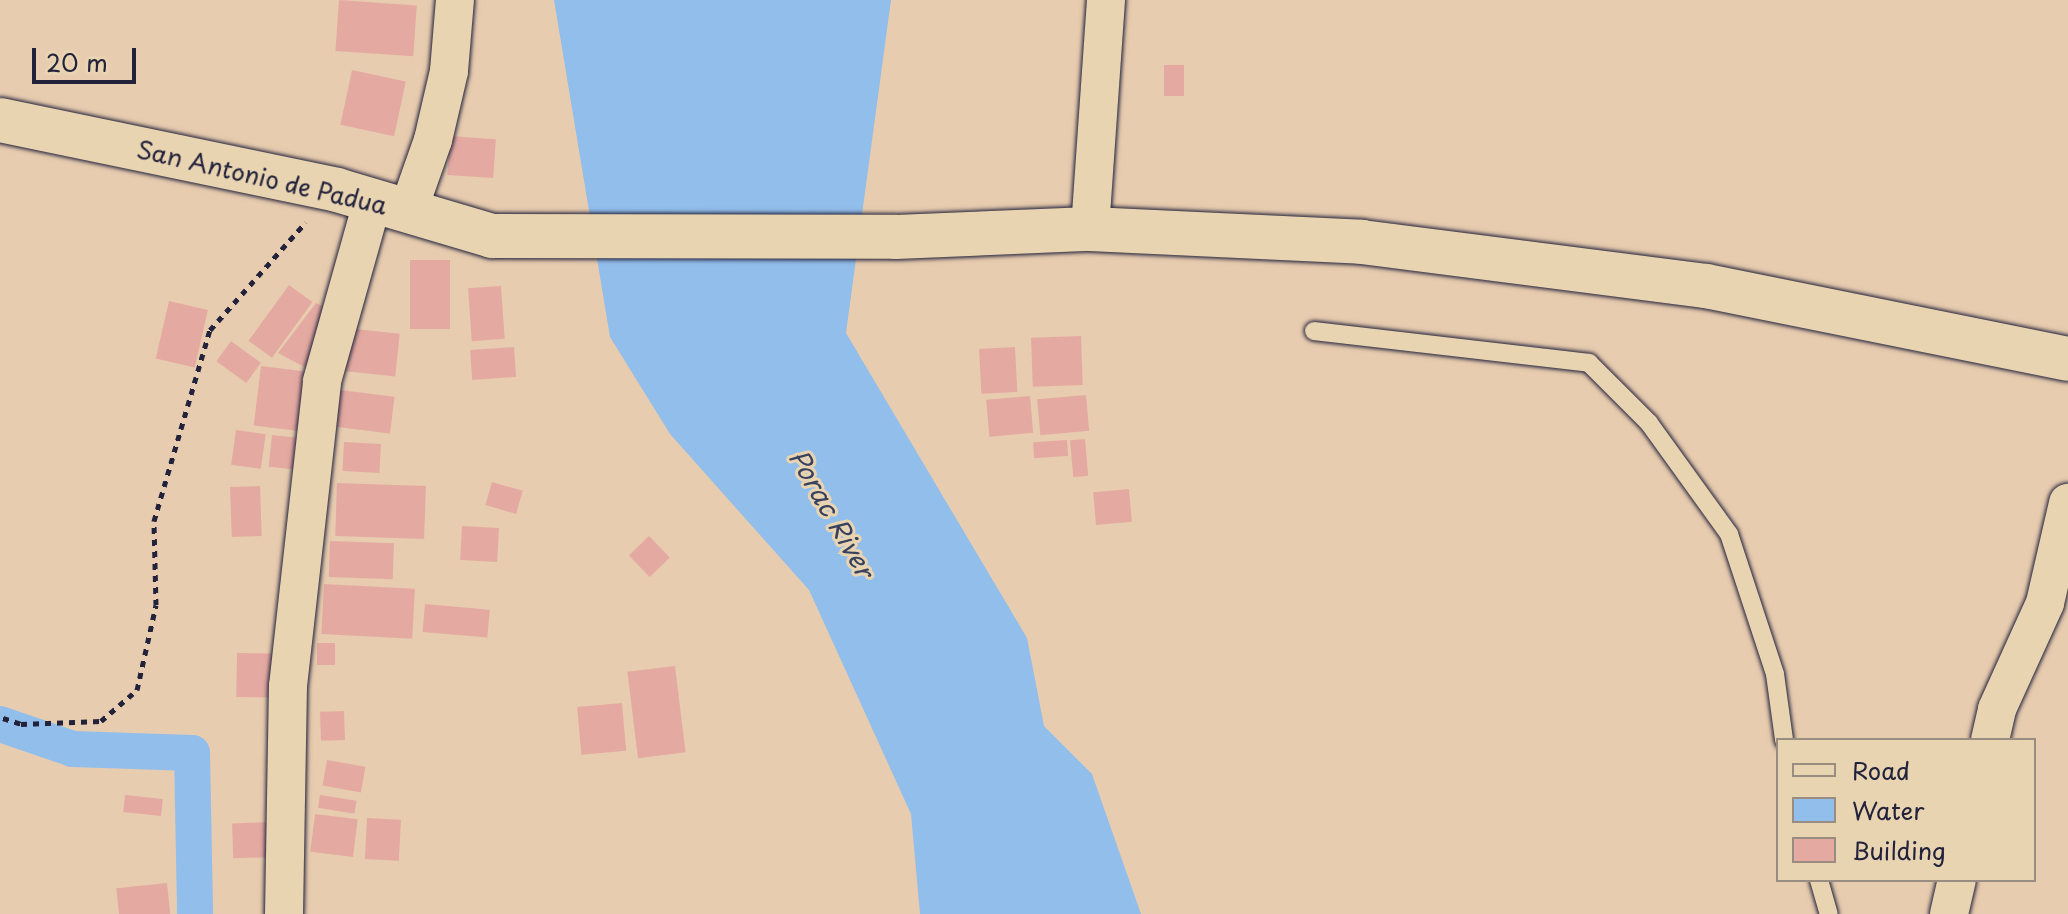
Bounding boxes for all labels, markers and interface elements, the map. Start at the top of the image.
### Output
scale bar [36,32,140,82]
text: 20 m [46,44,108,80]
street label: San Antonio de Padua [134,134,390,220]
water label: Porac River [783,443,881,583]
legend [1776,738,2036,882]
text: Road [1852,752,1910,788]
text: Water [1852,792,1924,828]
text: Building [1852,832,1946,868]

